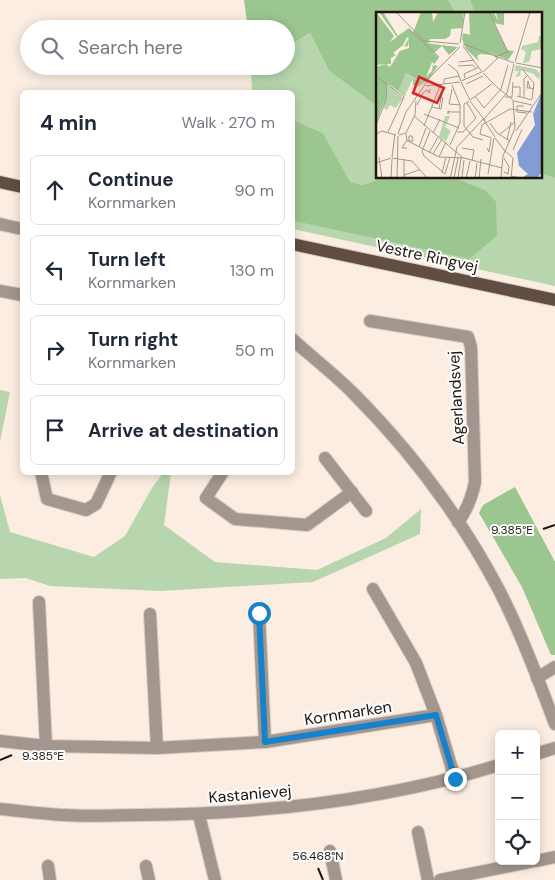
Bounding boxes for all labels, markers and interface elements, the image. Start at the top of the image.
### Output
inset map [376,12,542,179]
search box [20,20,295,75]
icon: search [38,34,66,62]
text: Search here [78,35,183,60]
text: 4 min [40,109,97,137]
text: Walk · 270 m [182,112,275,133]
text: Continue [88,167,174,192]
icon: ahead [41,176,69,204]
text: 90 m [234,180,274,201]
text: Kornmarken [88,192,176,213]
street label: Vestre Ringvej [374,235,480,277]
text: Turn left [88,247,166,272]
icon: left [41,256,69,284]
text: 130 m [230,260,274,281]
text: Kornmarken [88,272,176,293]
text: Turn right [88,327,178,352]
icon: right [41,336,69,364]
text: 50 m [235,340,274,361]
street label: Agerlandsvej [443,350,469,446]
text: Kornmarken [88,352,176,373]
icon: arrive [41,416,69,444]
text: Arrive at destination [88,418,279,443]
text: 9.385°E [491,522,533,538]
route start [248,602,271,625]
street label: Kornmarken [303,696,393,730]
map controls [495,730,540,865]
button: + [495,730,540,775]
text: 9.385°E [22,748,64,764]
route end [444,768,467,791]
button: − [495,775,540,820]
street label: Kastanievej [208,780,292,808]
button: locate [495,820,540,865]
text: 56.468°N [292,848,344,864]

